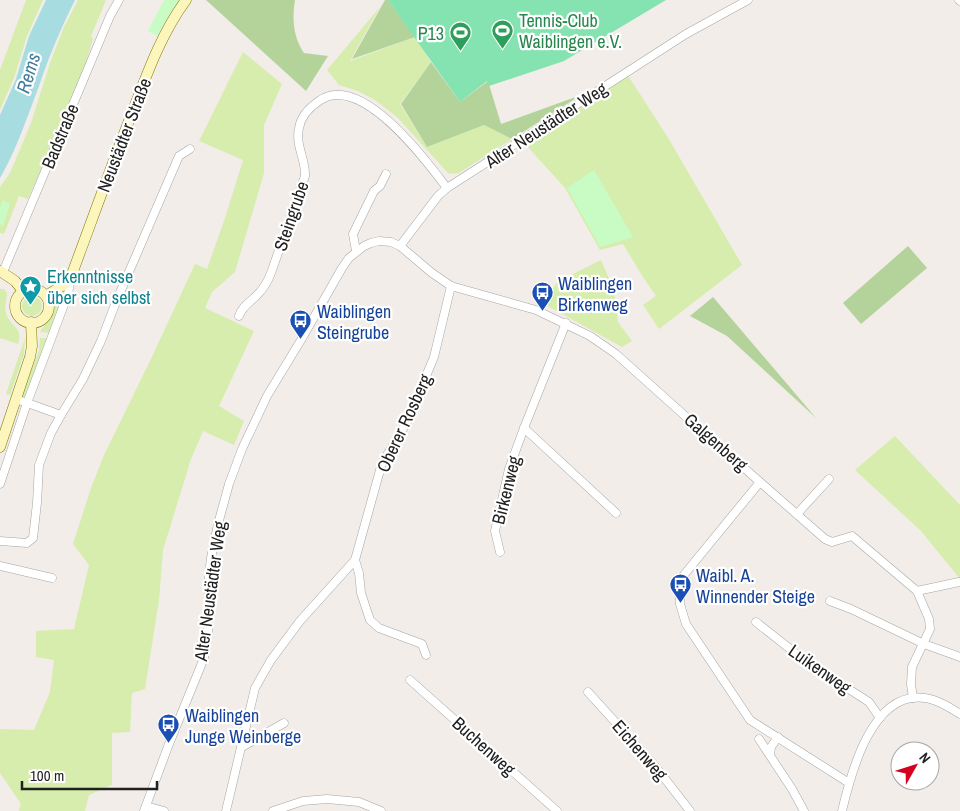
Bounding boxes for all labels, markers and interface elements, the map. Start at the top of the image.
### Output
place label: Tennis-Club Waiblingen e.V. [519,8,622,54]
sports icon: Tennis-Club Waiblingen e.V. [491,18,515,49]
place label: P13 [418,21,444,46]
sports icon: P13 [448,21,472,52]
water label: Rems [10,50,46,96]
street label: Neustädter Straße [91,74,157,196]
street label: Alter Neustädter Weg [479,76,613,174]
street label: Badstraße [35,100,85,172]
street label: Steingrube [267,178,315,254]
place label: Erkenntnisse über sich selbst [47,264,150,310]
place label: Waiblingen Birkenweg [558,271,632,317]
place icon: Erkenntnisse über sich selbst [19,274,43,305]
bus stop icon: Waiblingen Birkenweg [530,281,554,312]
place label: Waiblingen Steingrube [317,299,391,345]
bus stop icon: Waiblingen Steingrube [289,309,313,340]
street label: Oberer Rosberg [370,369,438,476]
street label: Galgenberg [679,407,754,477]
street label: Birkenweg [485,452,527,527]
street label: Alter Neustädter Weg [188,519,232,663]
place label: Waibl. A. Winnender Steige [696,563,815,609]
bus stop icon: Waibl. A. Winnender Steige [668,573,692,604]
street label: Luikenweg [784,638,857,700]
place label: Waiblingen Junge Weinberge [185,703,301,749]
street label: Buchenweg [447,711,522,782]
bus stop icon: Waiblingen Junge Weinberge [157,713,181,744]
street label: Eichenweg [607,714,674,786]
north arrow [890,741,940,791]
text: N [915,749,935,767]
scale bar [22,758,158,790]
text: 100 m [30,765,64,786]

